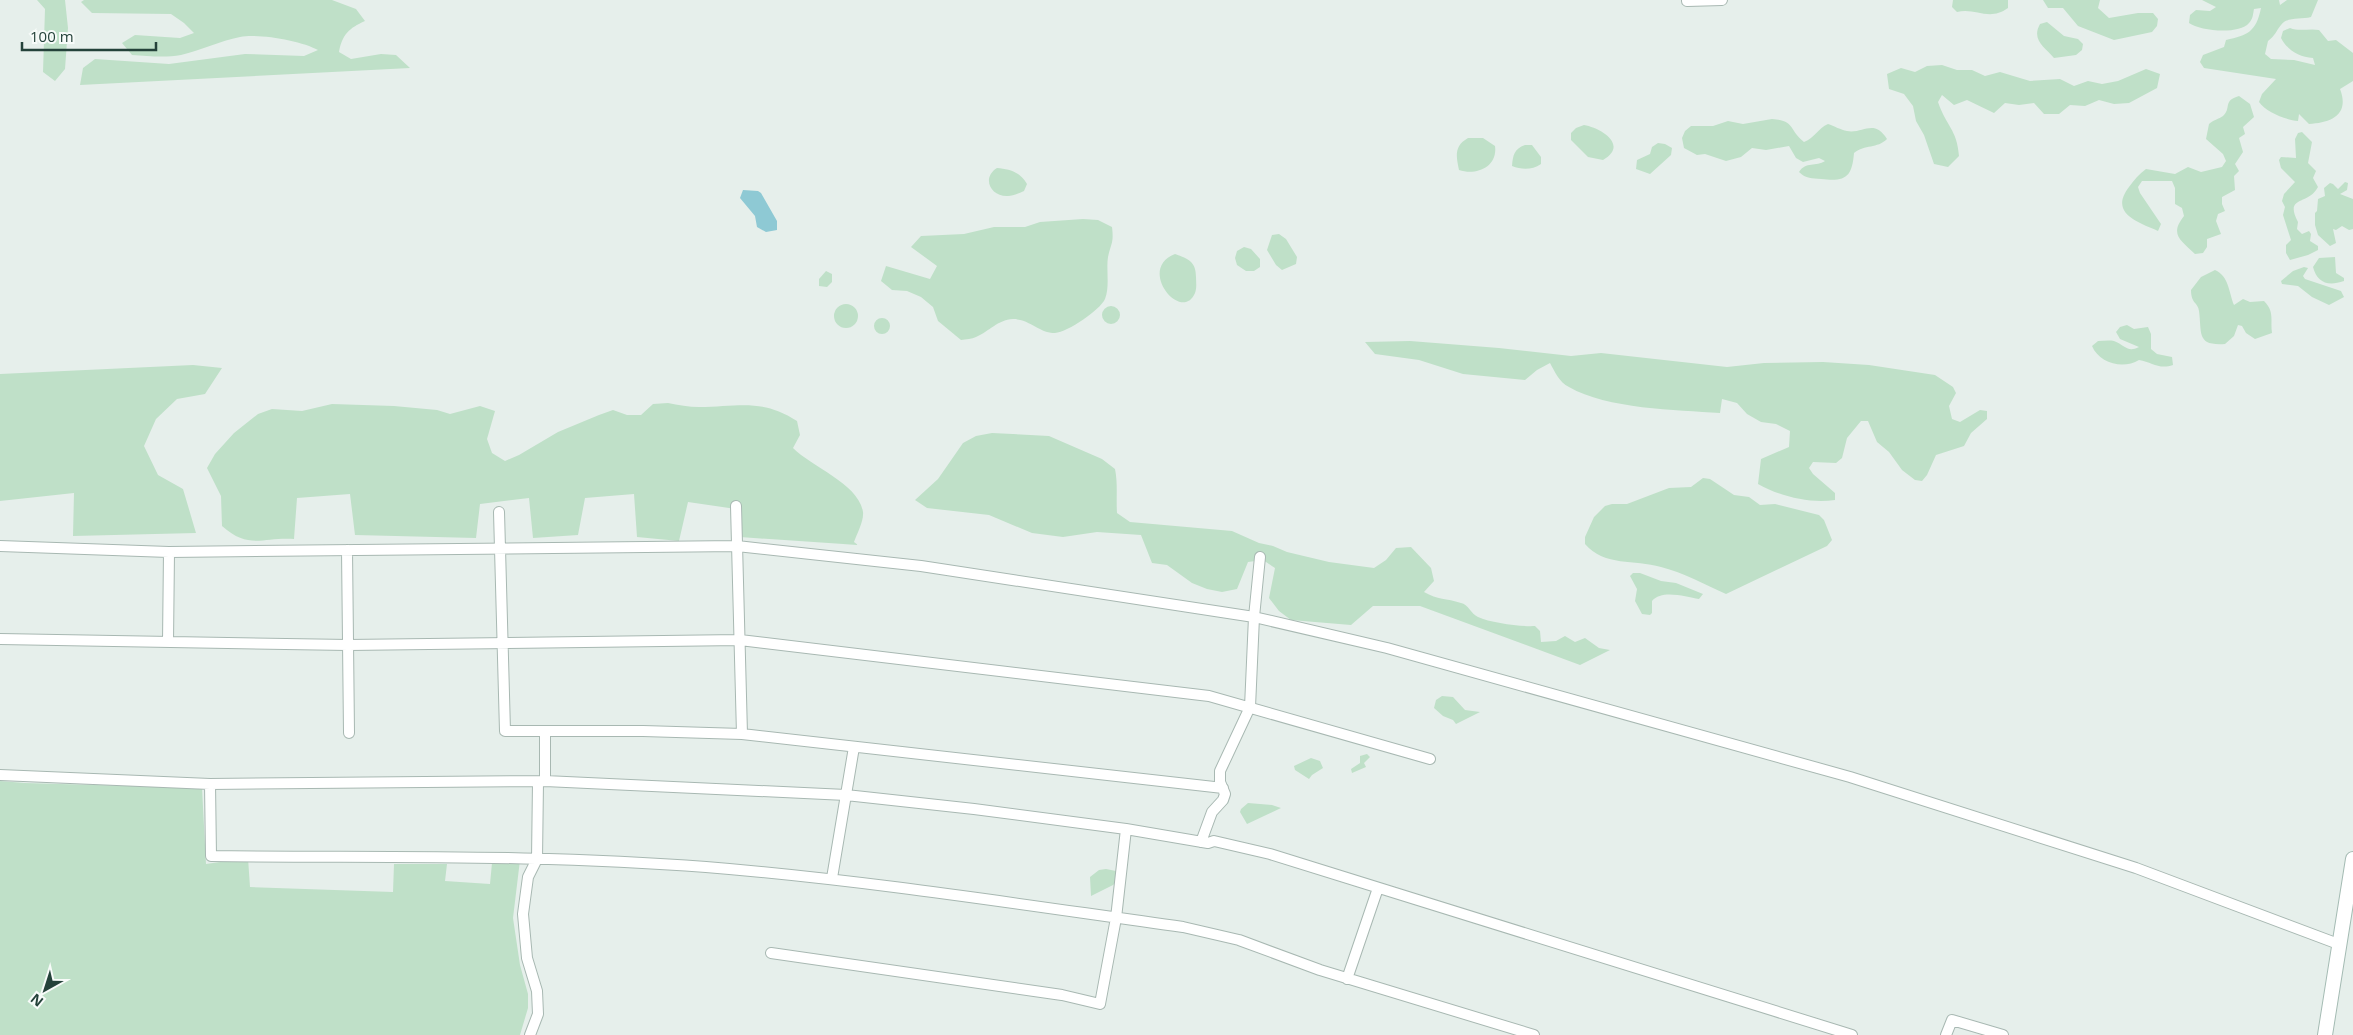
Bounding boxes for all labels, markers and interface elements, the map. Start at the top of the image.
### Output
scale bar [22,20,156,52]
text: 100 m [30,26,74,46]
north arrow [20,965,70,1015]
text: N [26,990,47,1011]

